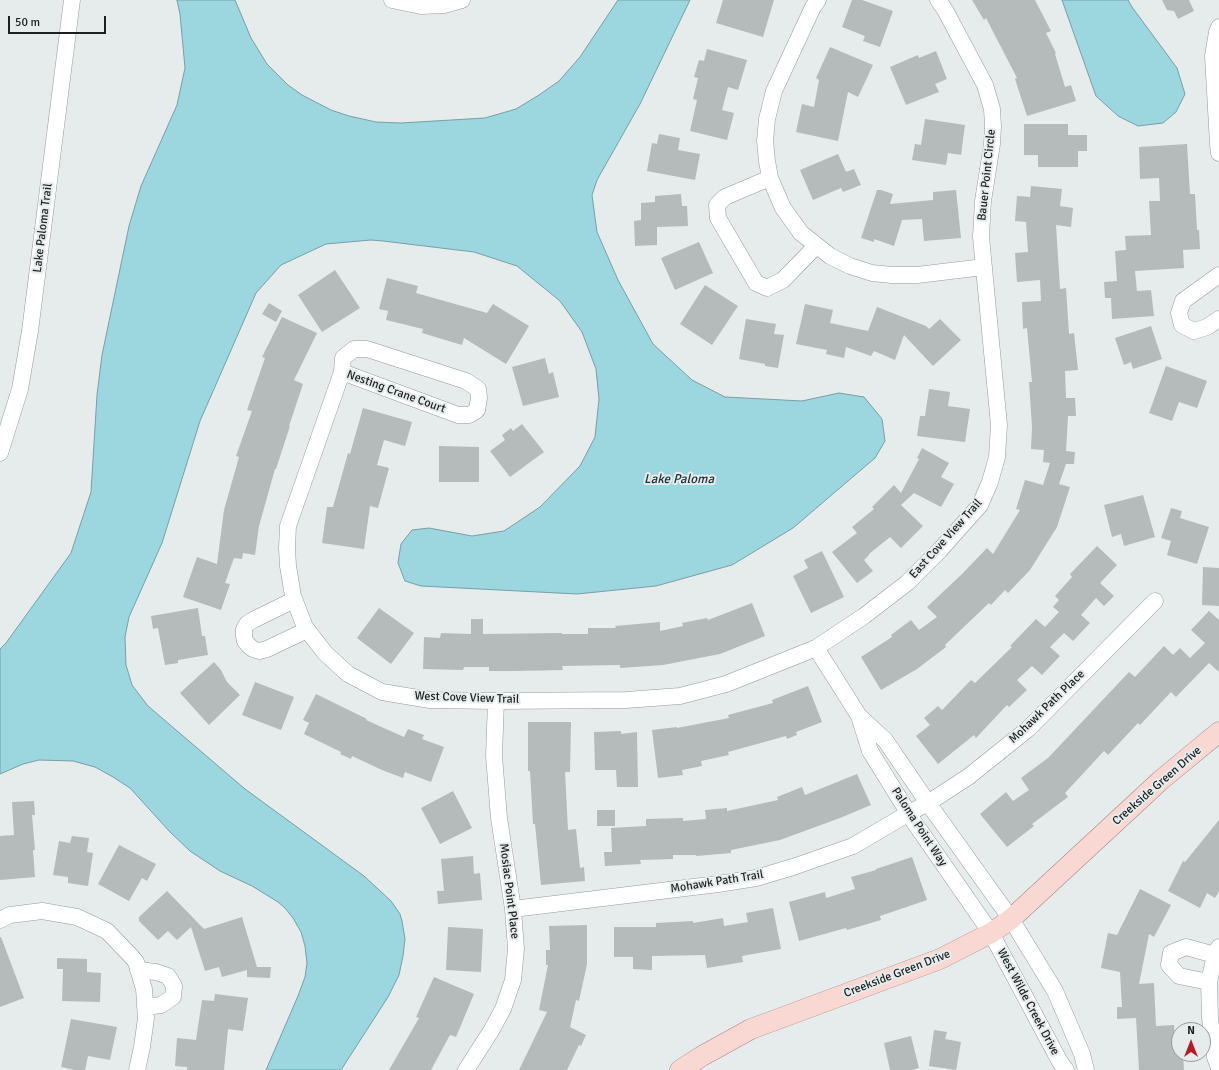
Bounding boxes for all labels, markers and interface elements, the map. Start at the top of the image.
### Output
scale bar [10,8,108,34]
text: 50 m [15,15,40,30]
street label: Bauer Point Circle [975,128,999,222]
street label: Lake Paloma Trail [30,183,56,273]
street label: Nesting Crane Court [345,367,447,417]
water label: Lake Paloma [644,472,714,488]
street label: East Cove View Trail [907,496,985,582]
street label: Mohawk Path Place [1006,667,1088,747]
street label: West Cove View Trail [414,689,520,707]
street label: Creekside Green Drive [1110,744,1204,828]
street label: Paloma Point Way [888,785,950,869]
street label: Mosiac Point Place [496,842,522,940]
street label: Mohawk Path Trail [669,868,765,896]
street label: West Wilde Creek Drive [994,946,1062,1058]
street label: Creekside Green Drive [842,947,952,1001]
north arrow [1171,1022,1211,1062]
text: N [1187,1024,1195,1037]

